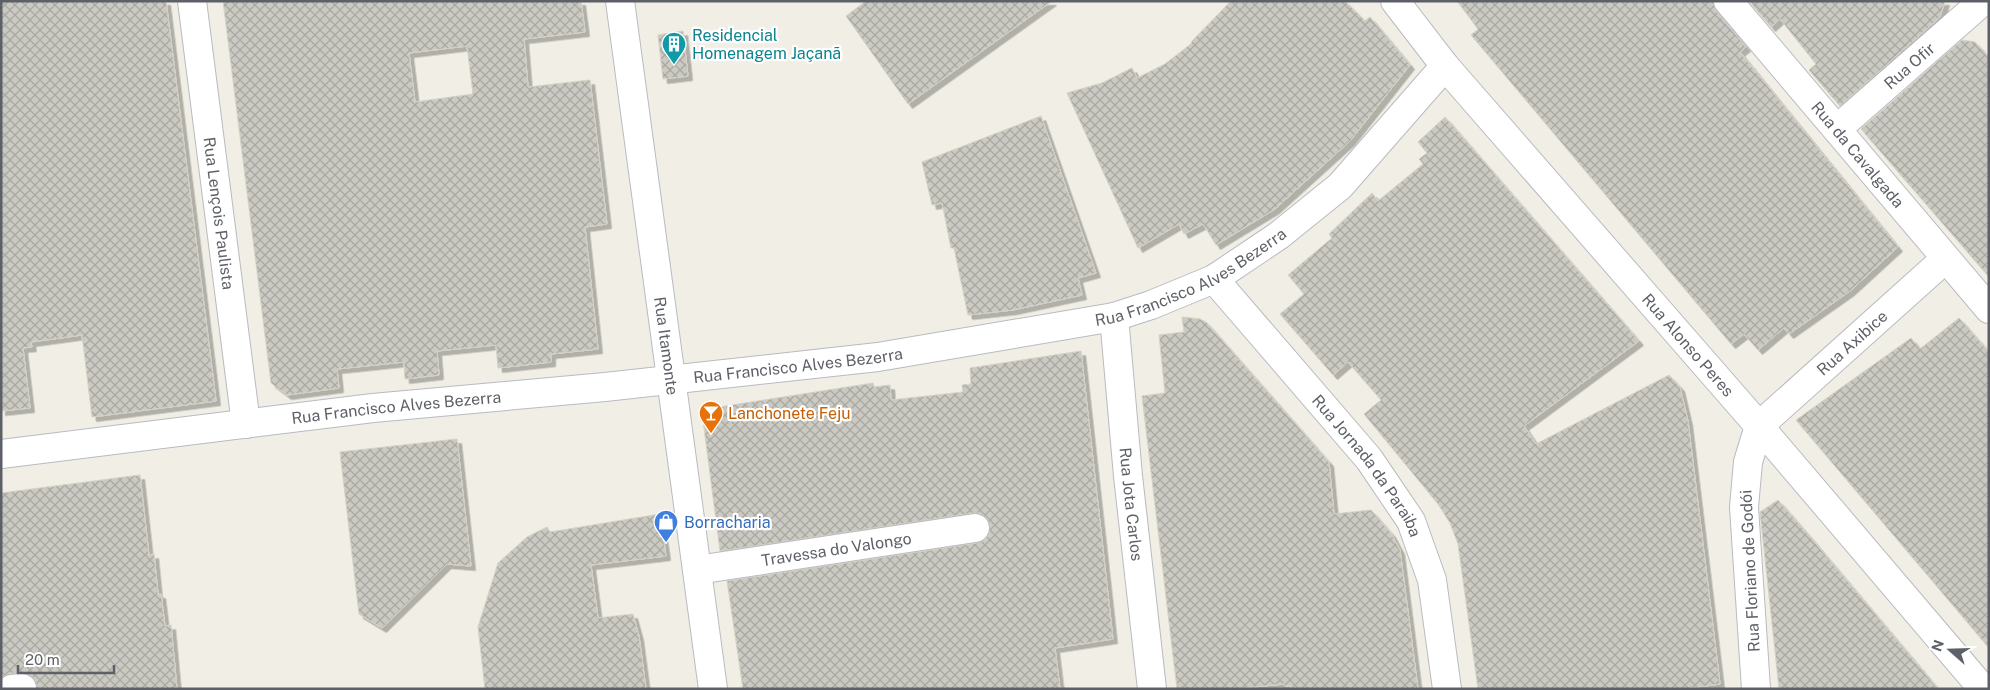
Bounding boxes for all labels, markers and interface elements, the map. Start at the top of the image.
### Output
place label: Residencial Homenagem Jaçanã [692,26,841,63]
building icon: Residencial Homenagem Jaçanã [661,31,687,65]
street label: Rua Ofir [1880,38,1938,93]
street label: Rua da Cavalgada [1808,97,1908,211]
street label: Rua Lençois Paulista [200,136,238,291]
street label: Rua Francisco Alves Bezerra [1094,224,1290,330]
street label: Rua Alonso Peres [1638,290,1738,400]
street label: Rua Itamonte [651,295,683,396]
street label: Rua Axibice [1813,306,1891,379]
street label: Rua Francisco Alves Bezerra [692,343,904,387]
street label: Rua Francisco Alves Bezerra [290,387,502,428]
street label: Rua Jornada da Paraiba [1308,391,1425,539]
bar icon: Lanchonete Feju [698,400,724,434]
place label: Lanchonete Feju [728,404,851,423]
street label: Rua Jota Carlos [1116,447,1147,562]
street label: Rua Floriano de Godói [1736,489,1764,653]
shop icon: Borracharia [653,509,679,543]
place label: Borracharia [684,513,771,532]
street label: Travessa do Valongo [760,528,913,570]
north arrow [1925,625,1975,675]
text: N [1928,638,1947,653]
scale bar [18,642,114,674]
text: 20 m [25,651,60,668]

